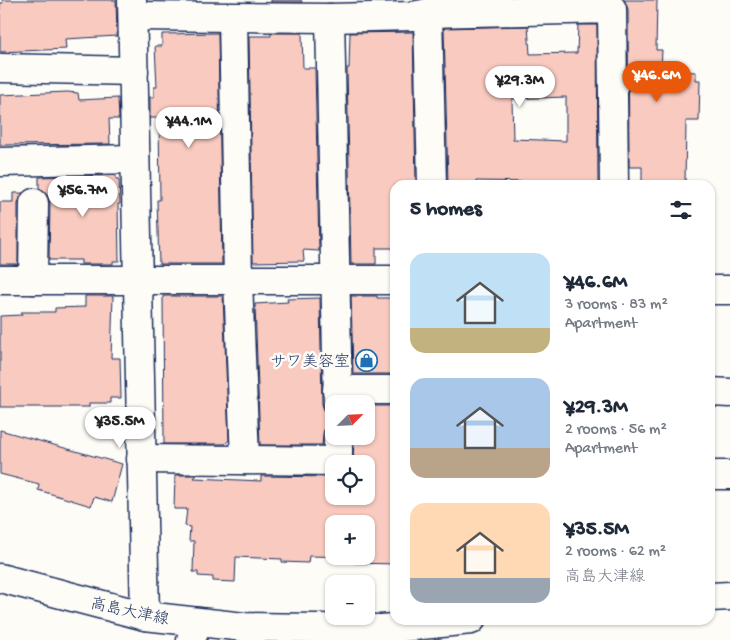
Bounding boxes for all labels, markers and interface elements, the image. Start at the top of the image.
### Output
pin: ¥46.6M [616,61,698,103]
pin: ¥29.3M [479,66,561,108]
text: ¥46.6M [633,67,681,86]
text: ¥29.3M [496,72,544,91]
pin: ¥44.1M [148,106,230,149]
text: ¥44.1M [166,113,212,132]
pin: ¥56.7M [42,176,124,218]
text: ¥56.7M [59,182,107,201]
icon: filters [667,196,695,224]
text: 5 homes [410,198,482,223]
text: ¥46.6M [565,271,627,296]
icon: home [450,273,510,333]
text: 3 rooms · 83 m² [565,296,668,315]
text: Apartment [565,315,637,334]
shop icon: サワ美容室 [354,348,378,372]
place label: サワ美容室 [270,353,350,373]
north arrow [325,395,375,445]
map controls [325,395,375,625]
text: ¥29.3M [565,396,628,421]
icon: home [450,398,510,458]
pin: ¥35.5M [79,406,161,449]
text: ¥35.5M [96,413,144,432]
text: 2 rooms · 56 m² [565,421,667,440]
text: Apartment [565,440,637,459]
button: locate [325,455,375,505]
button: + [325,515,375,565]
text: ¥35.5M [565,518,629,543]
icon: home [450,523,510,583]
text: 2 rooms · 62 m² [565,543,666,562]
text: 高島大津線 [565,569,645,588]
button: − [325,575,375,625]
street label: 高島大津線 [88,594,171,631]

